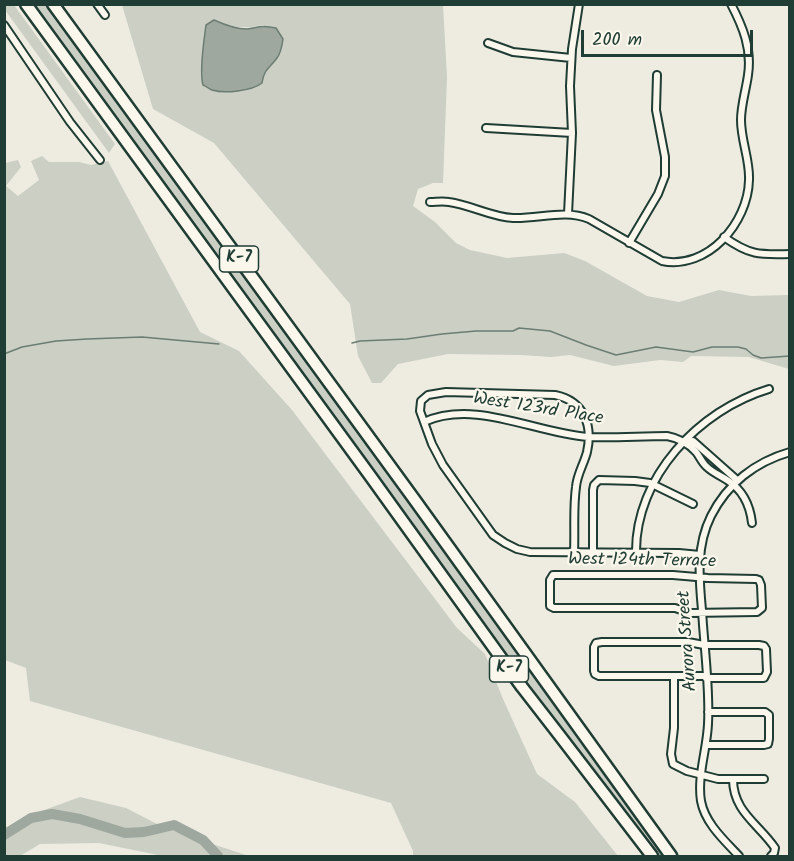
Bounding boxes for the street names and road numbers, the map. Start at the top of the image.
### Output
road number: K-7 [220,246,258,272]
street label: West 123rd Place [471,389,605,431]
street label: West 124th Terrace [568,550,716,574]
street label: Aurora Street [675,590,703,692]
road number: K-7 [490,656,528,682]

